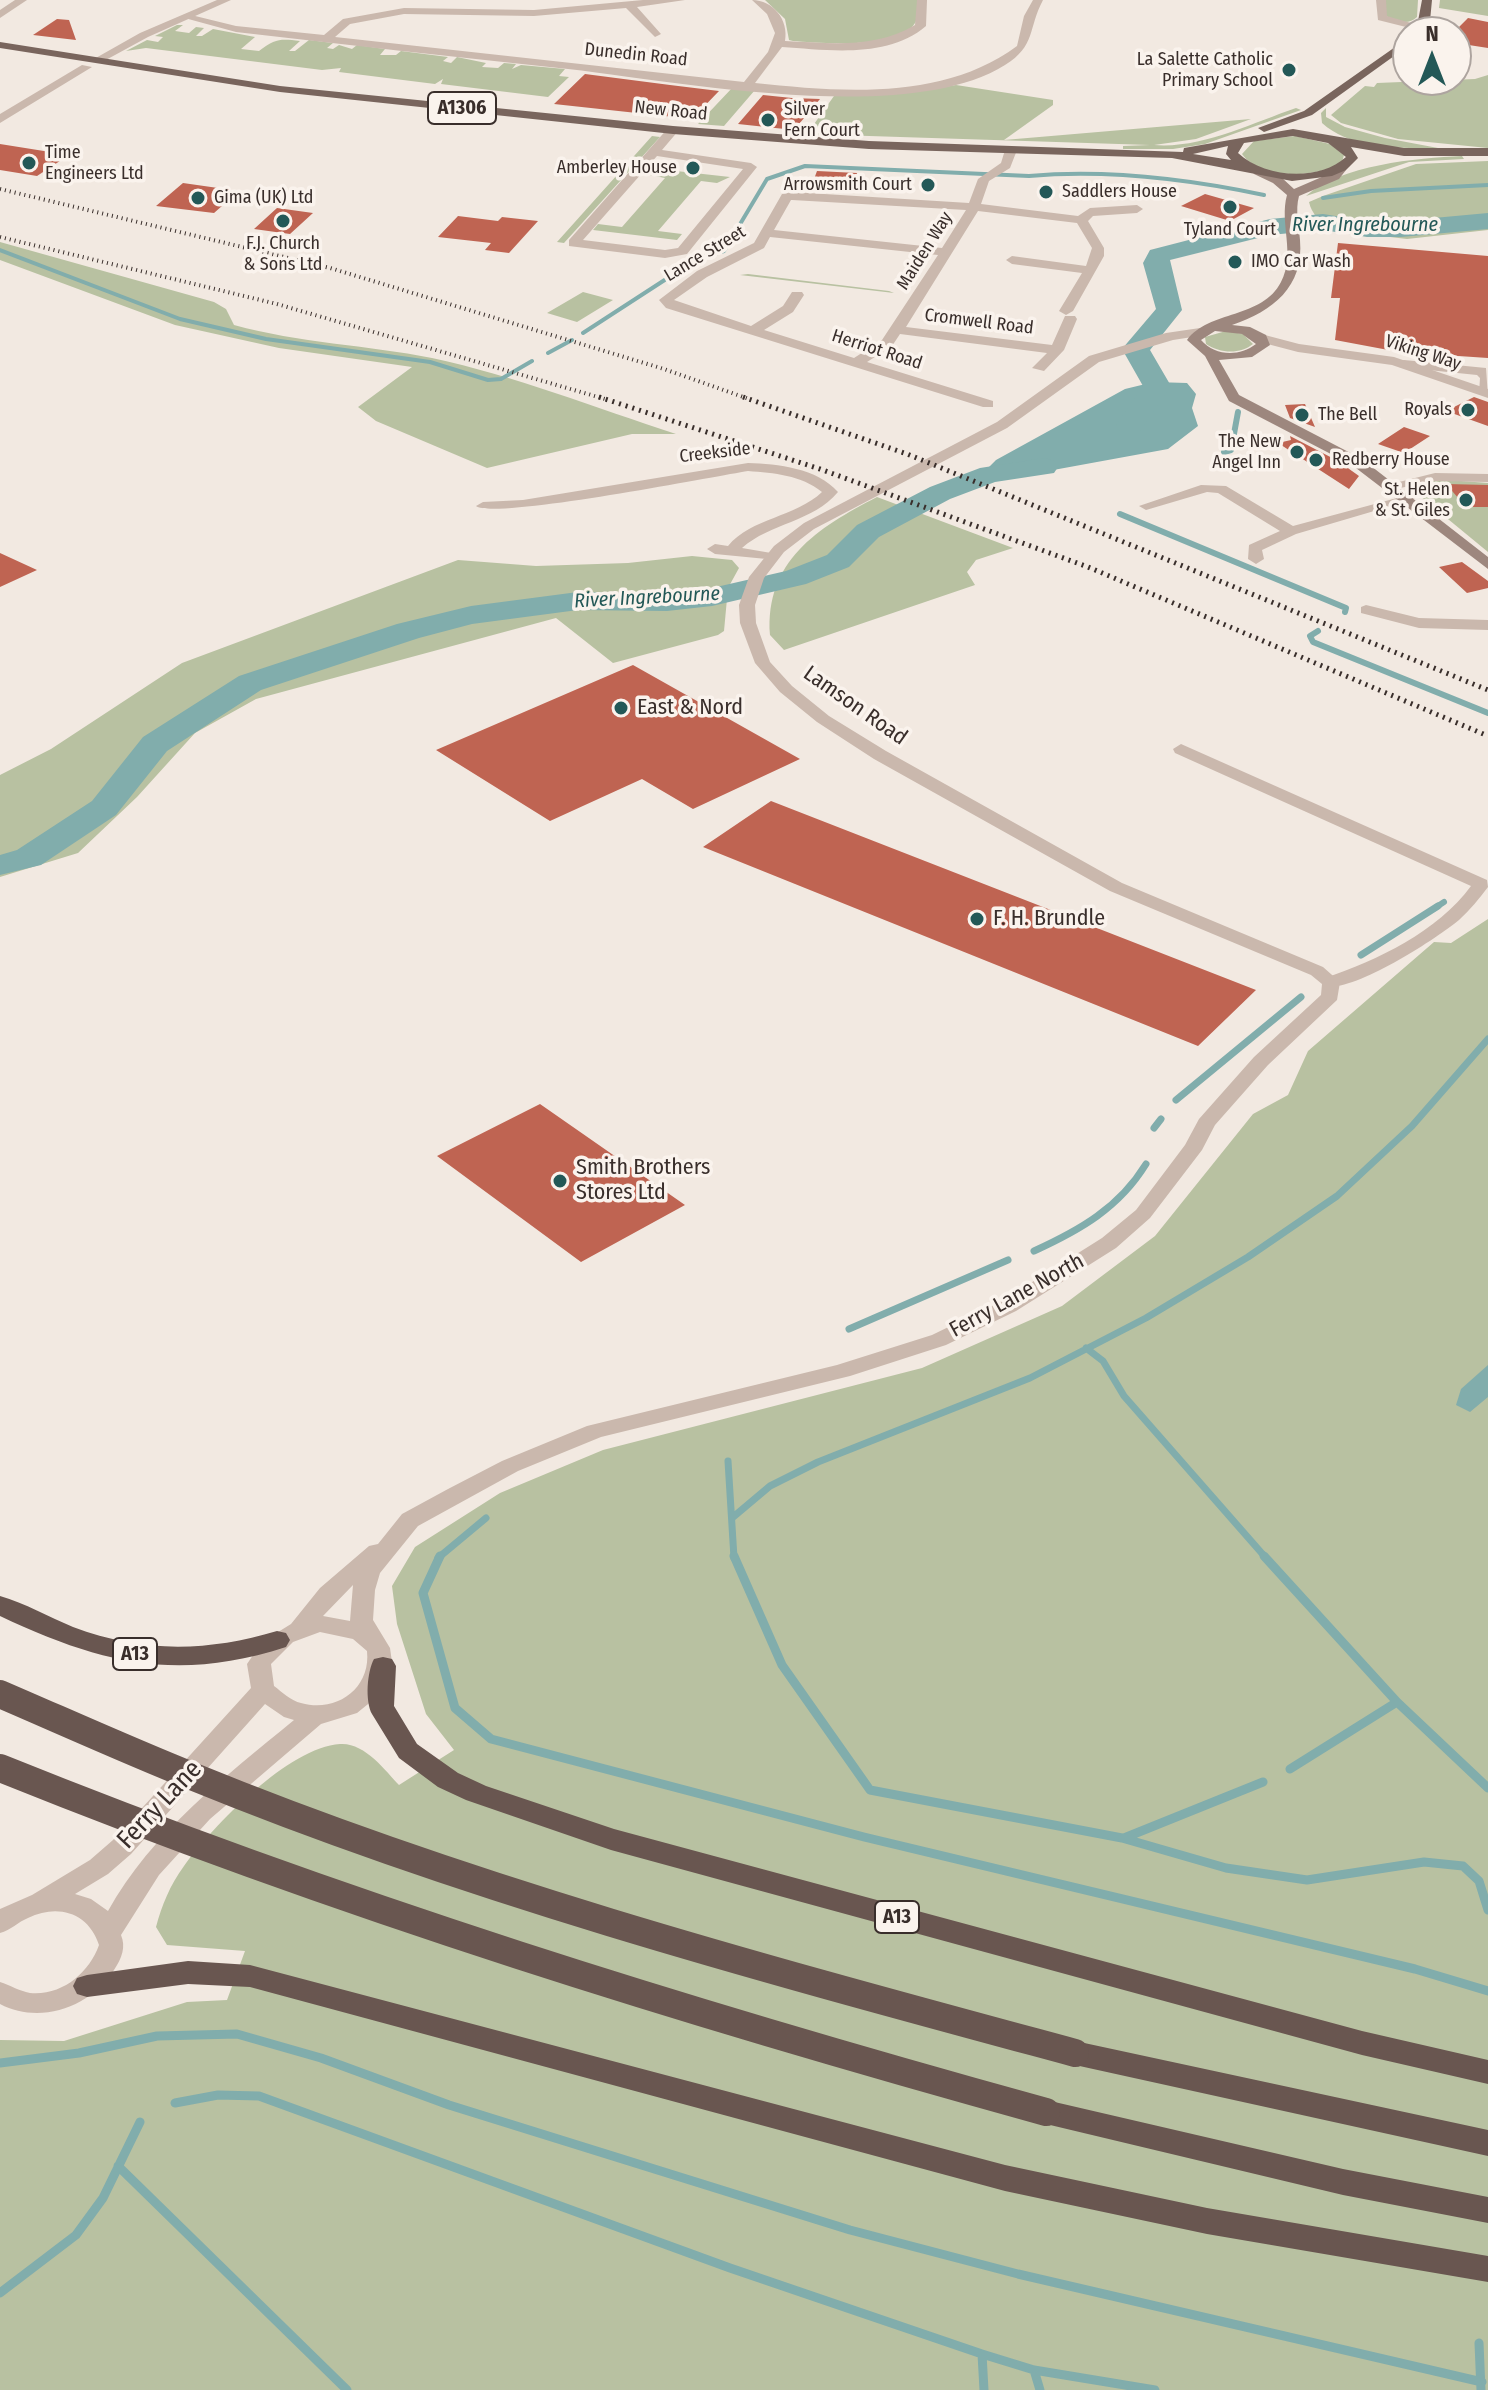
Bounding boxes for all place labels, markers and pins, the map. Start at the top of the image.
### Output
place label: La Salette Catholic Primary School [1137,49,1273,92]
marker: La Salette Catholic Primary School [1280,61,1298,79]
place label: Silver Fern Court [784,99,860,142]
marker: Silver Fern Court [759,111,777,129]
place label: Time Engineers Ltd [45,142,144,184]
marker: Time Engineers Ltd [20,154,38,172]
place label: Amberley House [557,157,677,179]
marker: Amberley House [684,159,702,177]
place label: Arrowsmith Court [784,174,912,196]
marker: Arrowsmith Court [919,176,937,194]
place label: Saddlers House [1062,181,1177,203]
marker: Saddlers House [1037,183,1055,201]
place label: Gima (UK) Ltd [214,187,314,209]
marker: Gima (UK) Ltd [189,189,207,207]
marker: Tyland Court [1221,198,1239,216]
marker: F.J. Church & Sons Ltd [274,212,292,230]
place label: Tyland Court [1184,219,1276,241]
place label: F.J. Church & Sons Ltd [244,233,322,276]
place label: IMO Car Wash [1251,251,1351,273]
marker: IMO Car Wash [1226,253,1244,271]
place label: Royals [1404,399,1452,421]
marker: Royals [1459,401,1477,419]
place label: The Bell [1318,404,1377,426]
marker: The Bell [1293,406,1311,424]
place label: The New Angel Inn [1212,431,1281,474]
marker: The New Angel Inn [1288,443,1306,461]
place label: Redberry House [1332,449,1450,471]
marker: Redberry House [1307,451,1325,469]
place label: St. Helen & St. Giles [1375,479,1450,522]
marker: St. Helen & St. Giles [1457,491,1475,509]
place label: East & Nord [637,695,743,721]
marker: East & Nord [612,699,630,717]
place label: F. H. Brundle [993,906,1105,932]
marker: F. H. Brundle [968,910,986,928]
place label: Smith Brothers Stores Ltd [576,1155,710,1206]
marker: Smith Brothers Stores Ltd [551,1172,569,1190]

